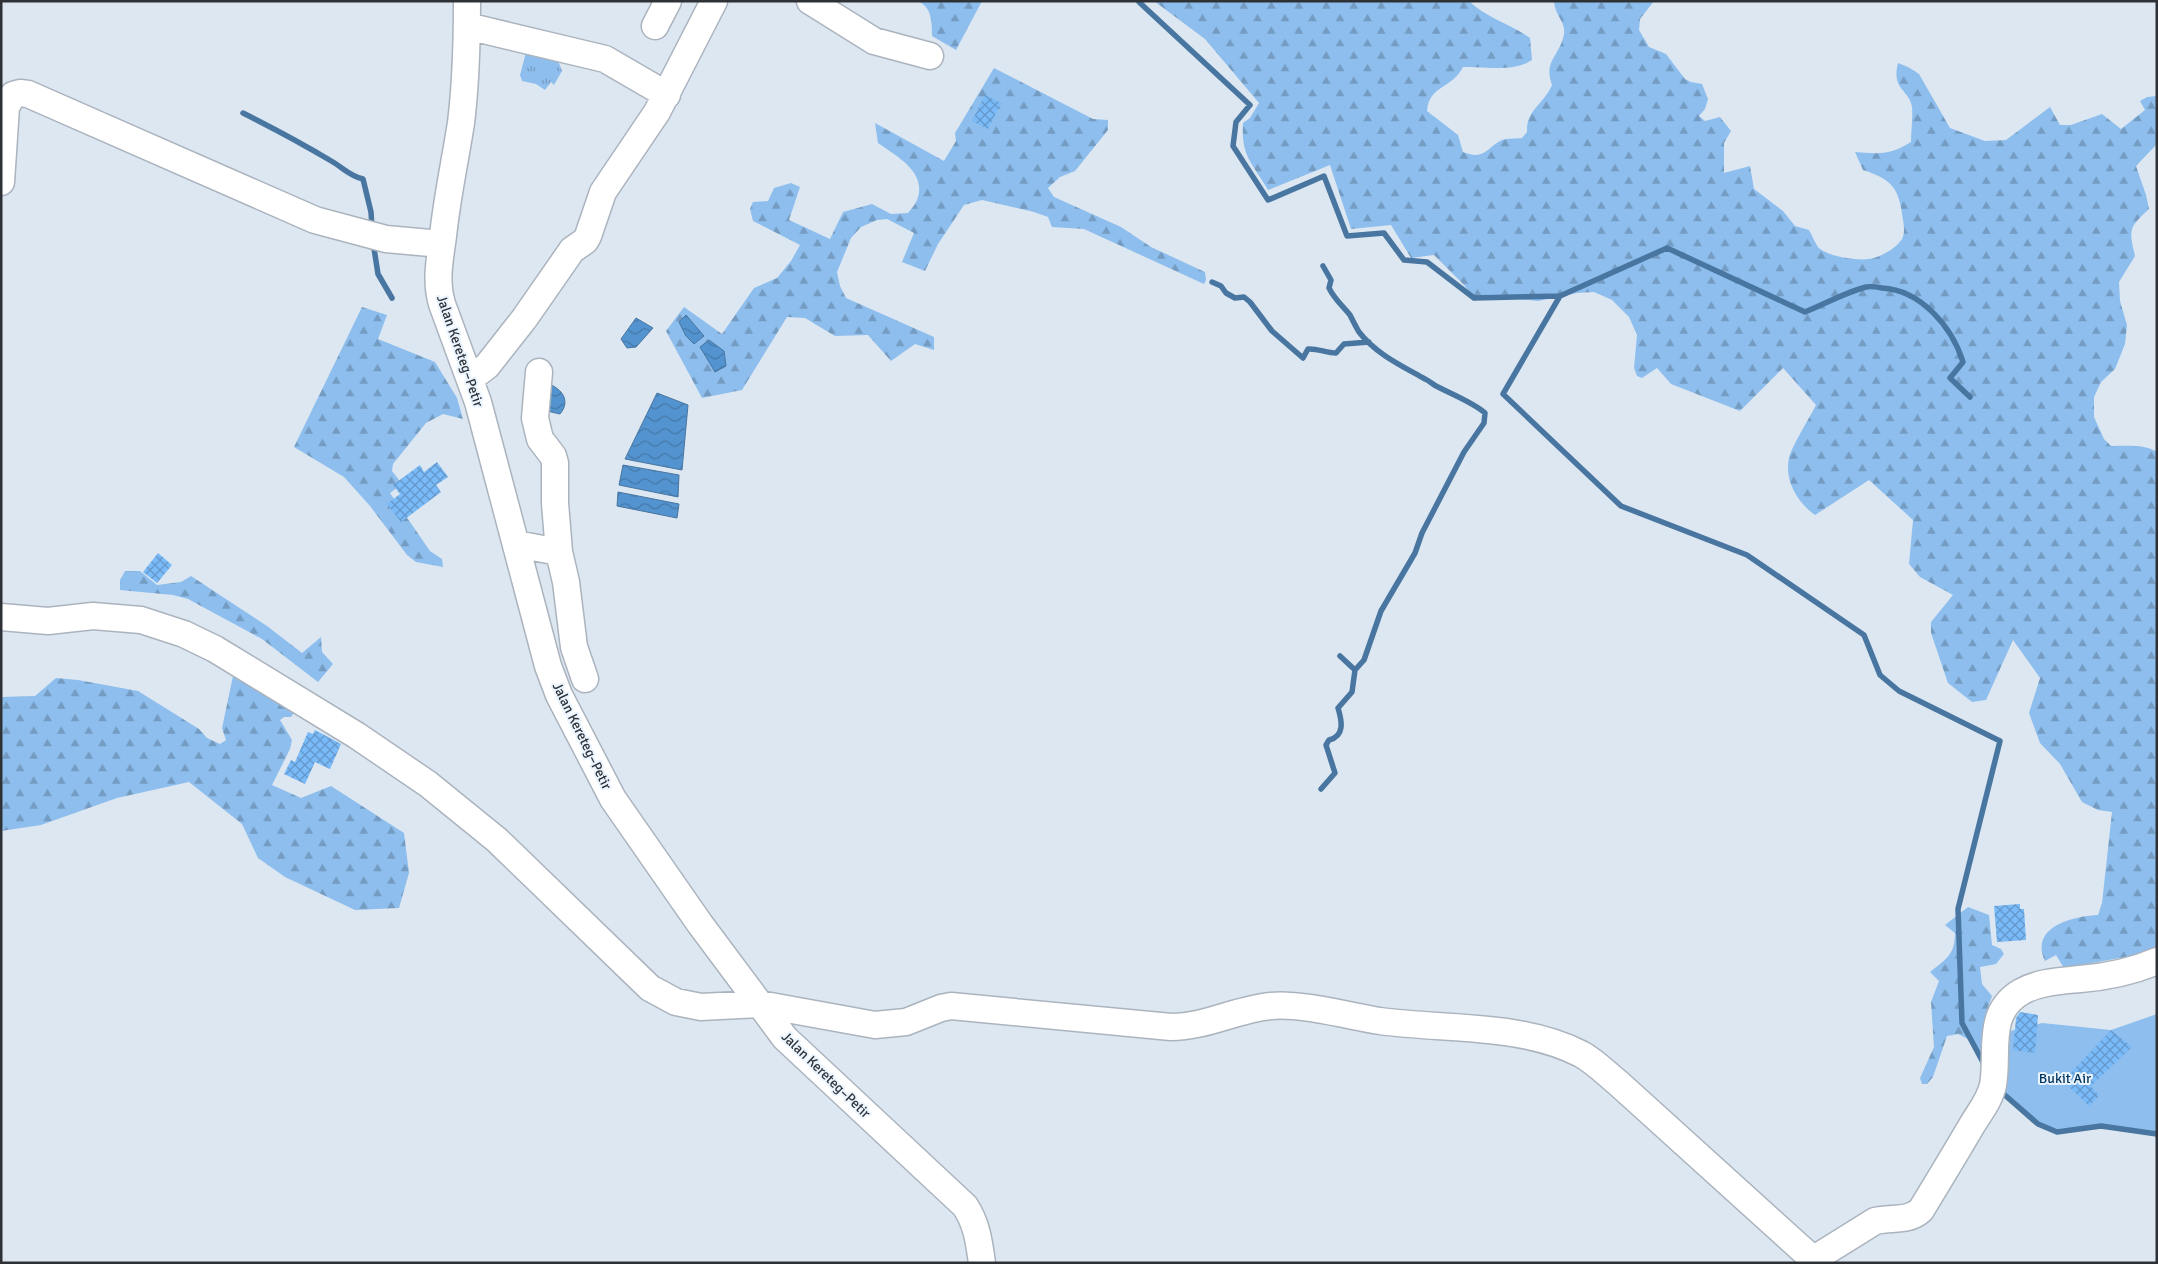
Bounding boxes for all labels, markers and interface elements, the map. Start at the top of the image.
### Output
street label: Jalan Kereteg–Petir [433,293,487,410]
street label: Jalan Kereteg–Petir [549,680,616,793]
street label: Jalan Kereteg–Petir [778,1028,875,1122]
park label: Bukit Air [2039,1070,2092,1087]

